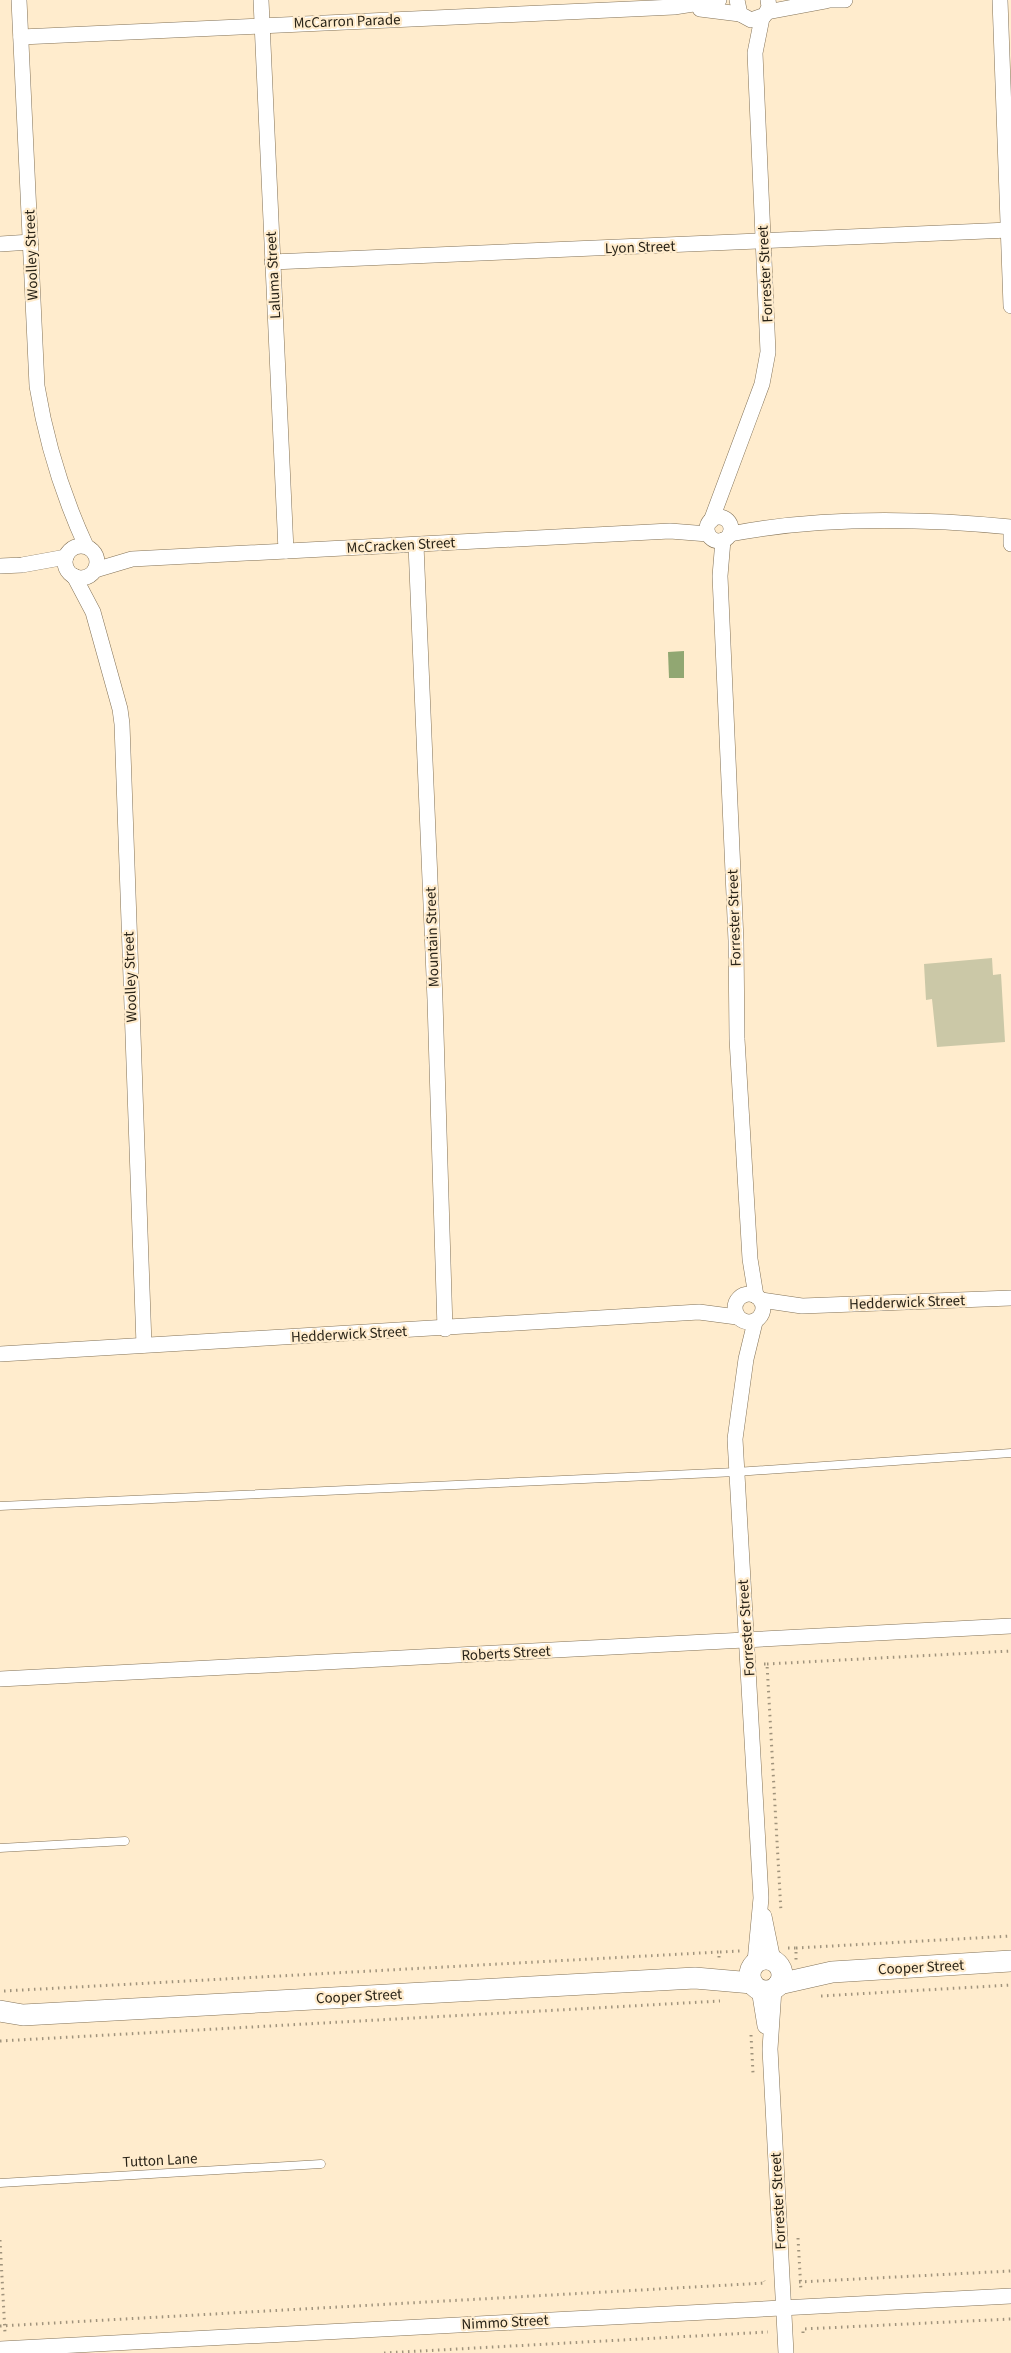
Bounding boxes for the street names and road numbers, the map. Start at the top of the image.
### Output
street label: McCarron Parade [293,9,401,34]
street label: Woolley Street [19,209,44,301]
street label: Forrester Street [752,225,779,323]
street label: Laluma Street [261,231,286,319]
street label: Lyon Street [604,236,676,259]
street label: McCracken Street [346,532,456,559]
street label: Forrester Street [722,869,747,967]
street label: Mountain Street [420,887,445,987]
street label: Woolley Street [118,931,143,1023]
street label: Hedderwick Street [849,1290,965,1315]
street label: Hedderwick Street [290,1321,408,1348]
street label: Forrester Street [733,1579,760,1677]
street label: Roberts Street [461,1641,551,1666]
street label: Cooper Street [877,1955,965,1980]
street label: Cooper Street [315,1984,403,2009]
street label: Tutton Lane [122,2148,198,2173]
street label: Forrester Street [765,2152,792,2250]
street label: Nimmo Street [461,2310,549,2335]

